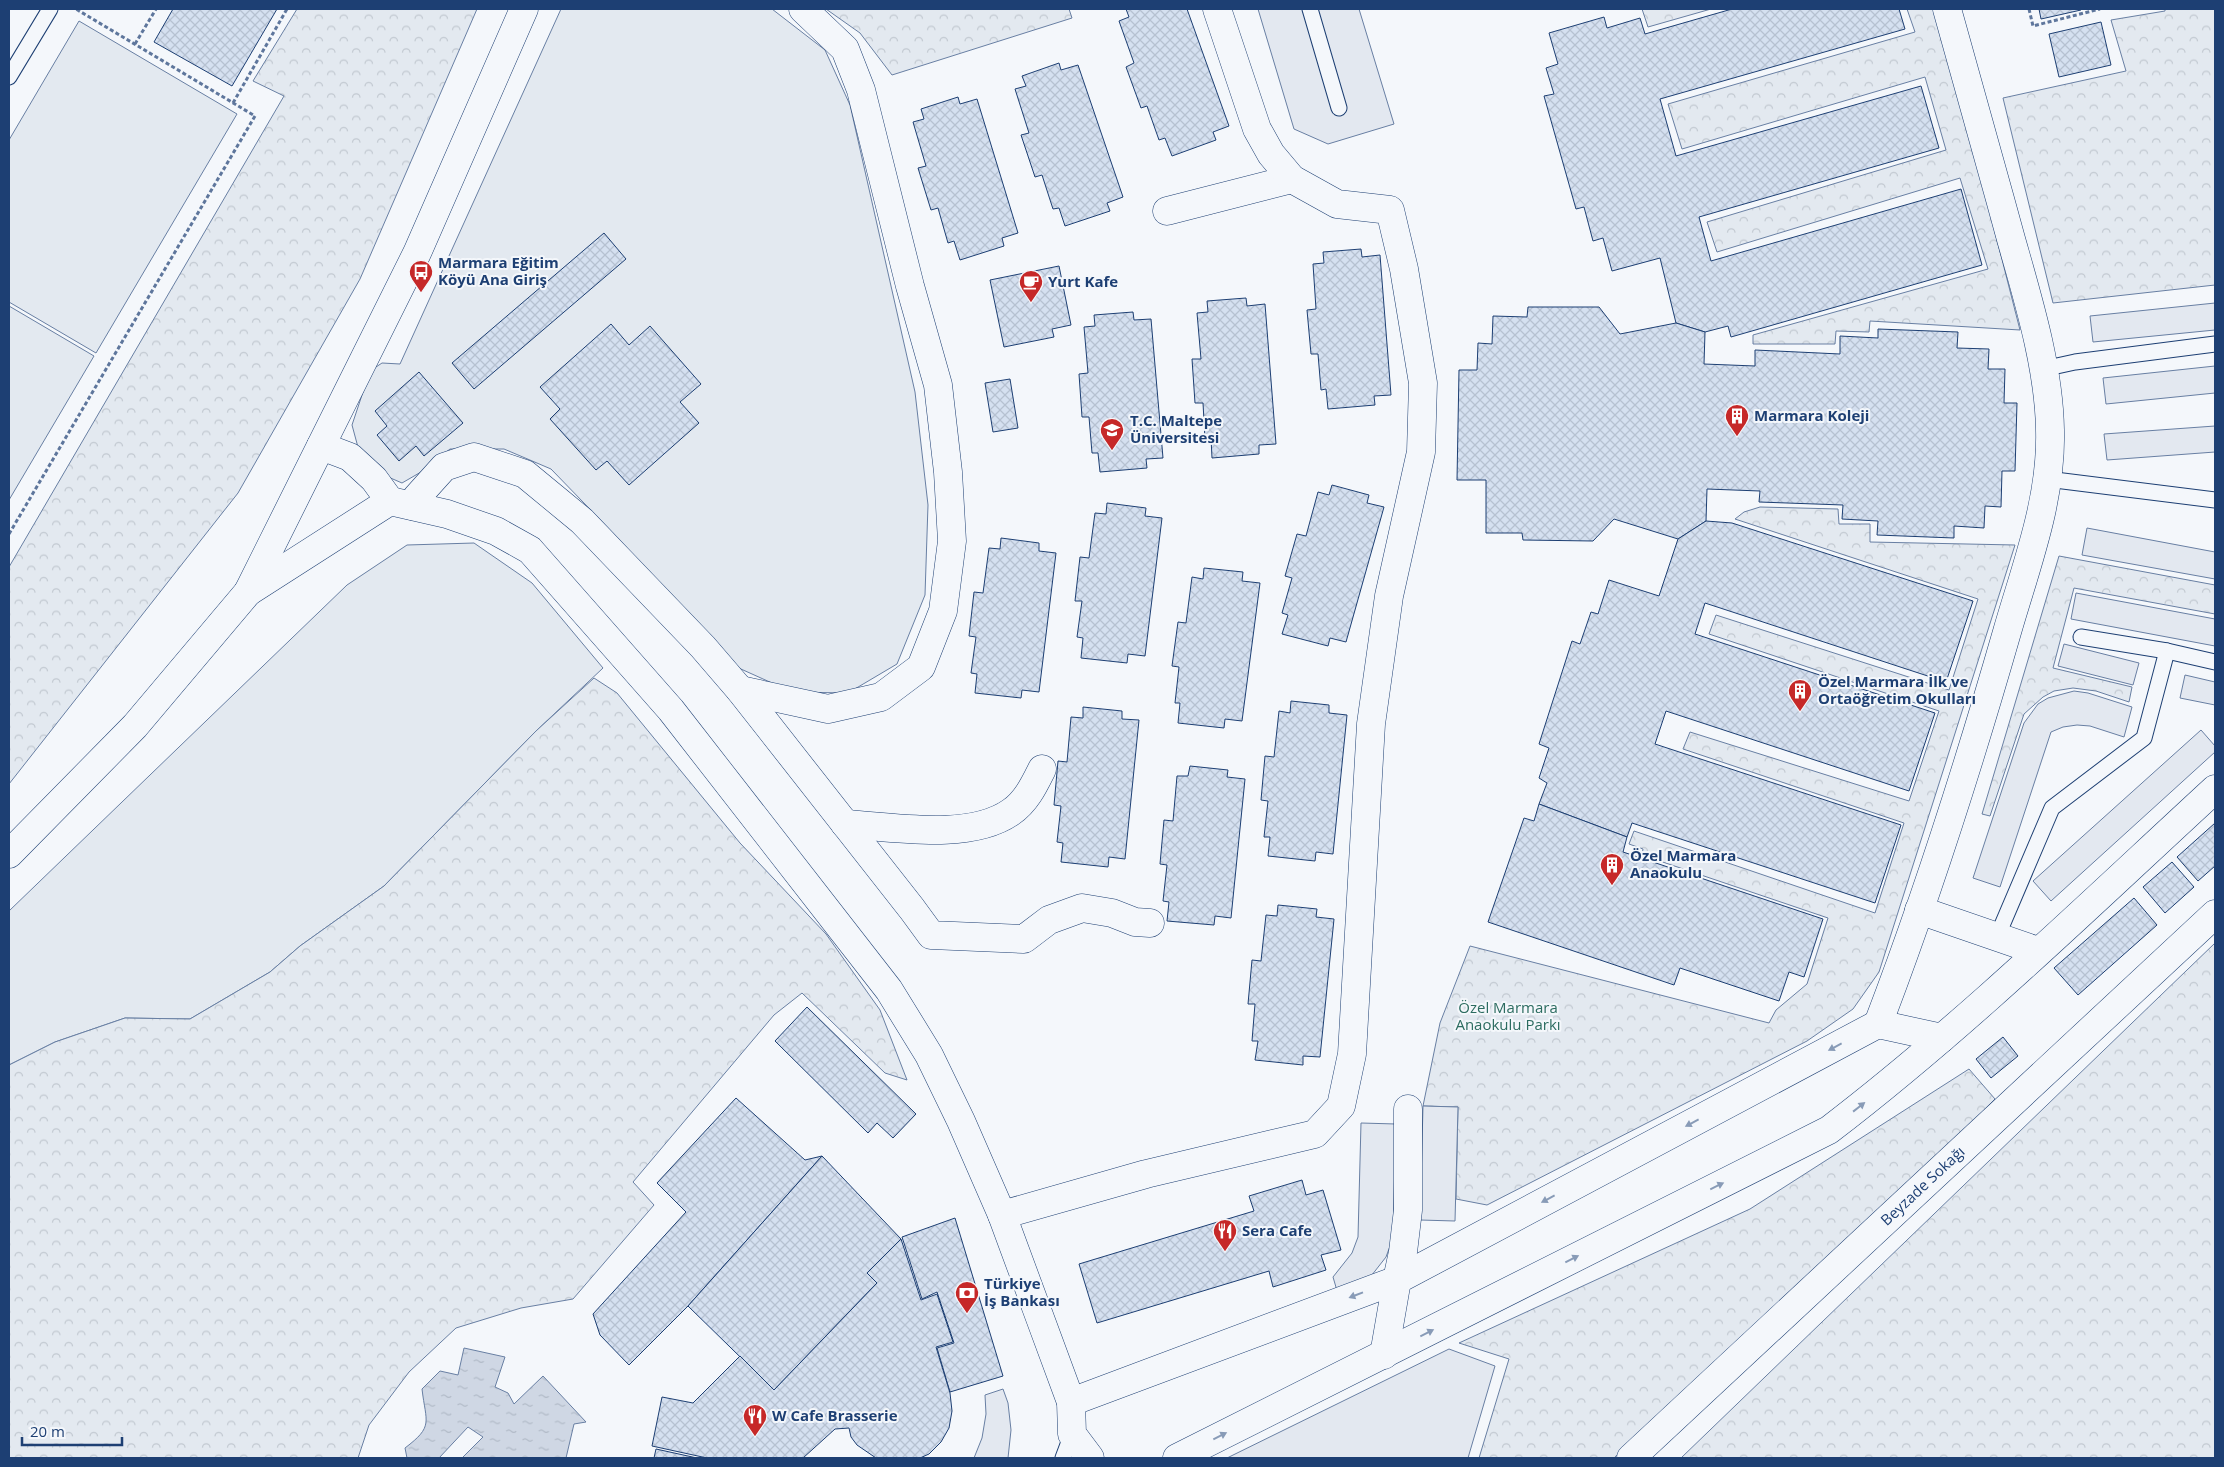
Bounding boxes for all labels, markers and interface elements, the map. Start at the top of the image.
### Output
place label: Marmara Eğitim Köyü Ana Giriş [438,252,559,289]
bus stop icon: Marmara Eğitim Köyü Ana Giriş [408,259,434,293]
cafe icon: Yurt Kafe [1018,269,1044,303]
place label: Yurt Kafe [1048,271,1118,291]
building icon: Marmara Koleji [1724,403,1750,437]
place label: Marmara Koleji [1754,405,1869,425]
place label: T.C. Maltepe Üniversitesi [1130,410,1222,447]
school or university icon: T.C. Maltepe Üniversitesi [1099,417,1125,451]
place label: Özel Marmara İlk ve Ortaöğretim Okulları [1818,671,1976,708]
building icon: Özel Marmara İlk ve Ortaöğretim Okulları [1787,678,1813,712]
place label: Özel Marmara Anaokulu [1630,845,1736,882]
building icon: Özel Marmara Anaokulu [1599,852,1625,886]
park label: Özel Marmara Anaokulu Parkı [1455,997,1561,1034]
one-way arrow [1828,1043,1843,1051]
one-way arrow [1852,1102,1866,1112]
one-way arrow [1685,1119,1699,1127]
street label: Beyzade Sokağı [1876,1141,1969,1229]
one-way arrow [1710,1182,1725,1190]
one-way arrow [1541,1195,1555,1203]
restaurant icon: Sera Cafe [1212,1218,1238,1252]
place label: Sera Cafe [1242,1220,1312,1240]
one-way arrow [1565,1255,1580,1263]
place label: Türkiye İş Bankası [984,1273,1060,1310]
bank icon: Türkiye İş Bankası [954,1280,980,1314]
one-way arrow [1348,1291,1363,1299]
one-way arrow [1420,1329,1435,1337]
restaurant icon: W Cafe Brasserie [742,1403,768,1437]
place label: W Cafe Brasserie [772,1405,898,1425]
scale bar [22,1414,122,1446]
text: 20 m [30,1421,65,1441]
one-way arrow [1213,1432,1227,1440]

